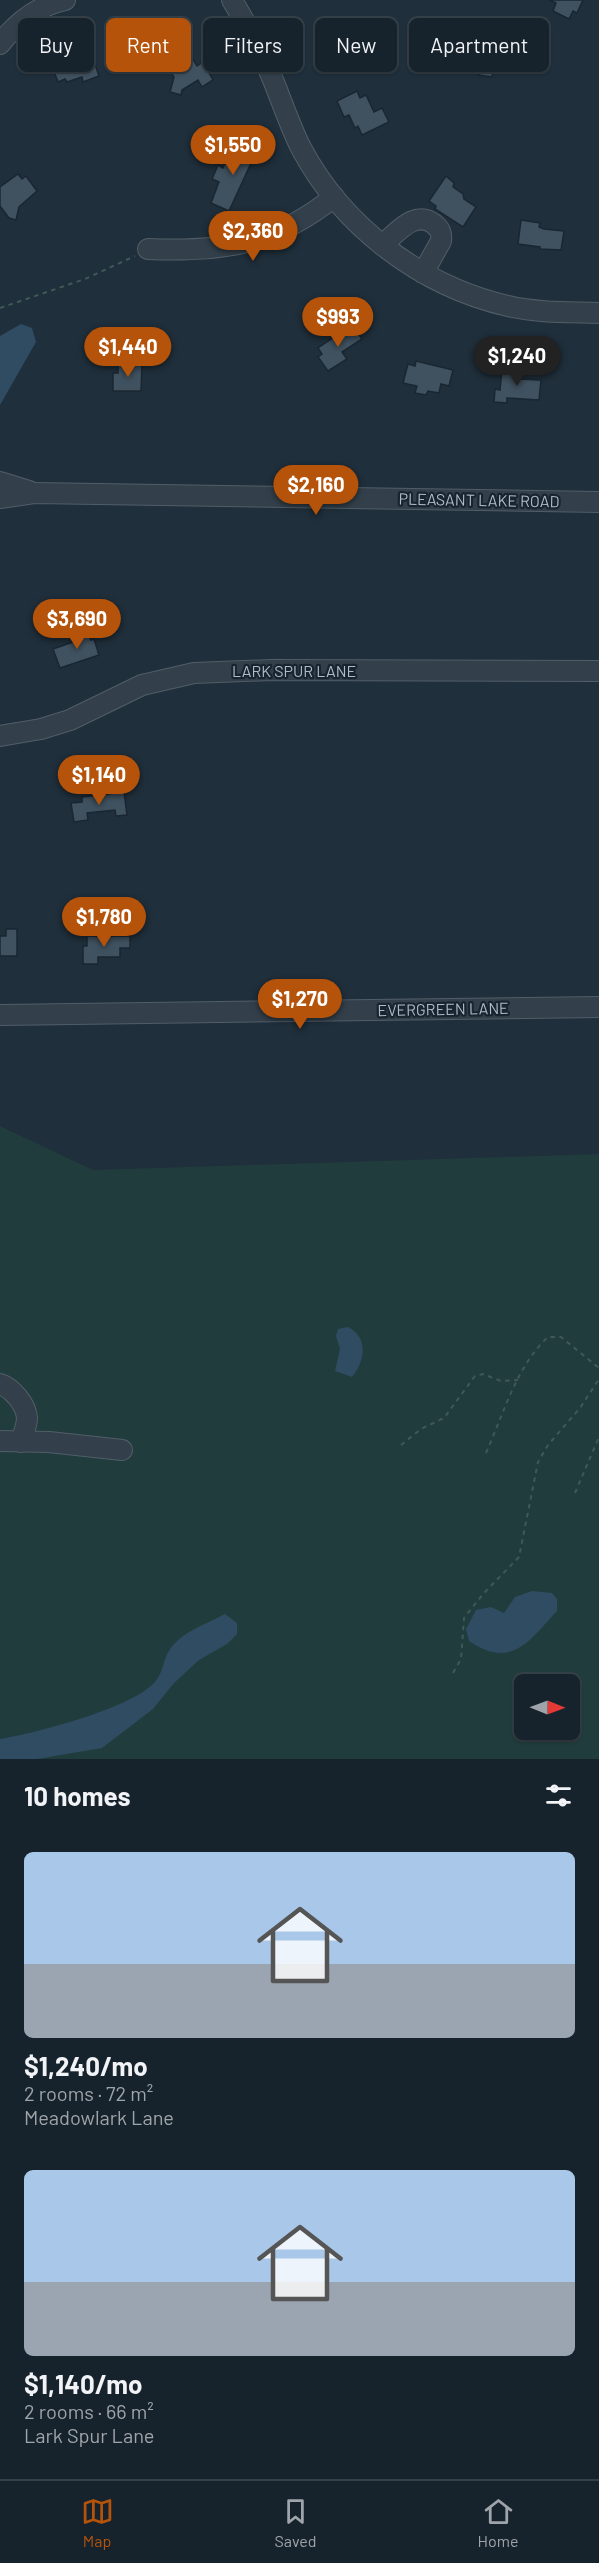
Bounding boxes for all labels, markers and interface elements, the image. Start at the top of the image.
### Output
chip: Buy [18,18,94,72]
chip: Rent [106,18,191,72]
chip: Filters [203,18,303,72]
chip: New [315,18,397,72]
chip: Apartment [409,18,549,72]
pin: $1,550 [184,125,282,176]
text: $1,550 [205,132,261,156]
pin: $2,360 [204,211,302,262]
text: $2,360 [223,218,283,242]
pin: $993 [302,297,374,348]
text: $993 [316,304,360,328]
pin: $1,440 [79,327,177,378]
text: $1,440 [98,334,158,358]
pin: $1,240 [468,336,566,387]
text: $1,240 [488,343,546,367]
pin: $2,160 [267,465,365,516]
text: $2,160 [287,472,345,496]
street label: PLEASANT LAKE ROAD [398,489,560,510]
pin: $3,690 [28,599,126,650]
text: $3,690 [47,606,107,630]
street label: LARK SPUR LANE [232,661,356,680]
pin: $1,140 [50,755,148,806]
text: $1,140 [72,762,126,786]
pin: $1,780 [55,897,153,948]
text: $1,780 [76,904,132,928]
pin: $1,270 [251,979,349,1030]
text: $1,270 [272,986,328,1010]
street label: EVERGREEN LANE [377,998,509,1019]
north arrow [514,1674,580,1740]
map controls [514,1674,580,1740]
icon: filters [542,1779,575,1812]
text: 10 homes [24,1780,131,1811]
icon: home [246,1891,354,1999]
text: $1,240/mo [24,2050,148,2081]
text: 2 rooms · 72 m² [24,2081,153,2105]
text: Meadowlark Lane [24,2105,174,2129]
icon: home [246,2209,354,2317]
text: $1,140/mo [24,2368,142,2399]
text: 2 rooms · 66 m² [24,2399,154,2423]
text: Lark Spur Lane [24,2423,154,2447]
tab: Map [81,2495,114,2550]
tab: Saved [275,2495,317,2550]
tab: Home [478,2495,518,2550]

